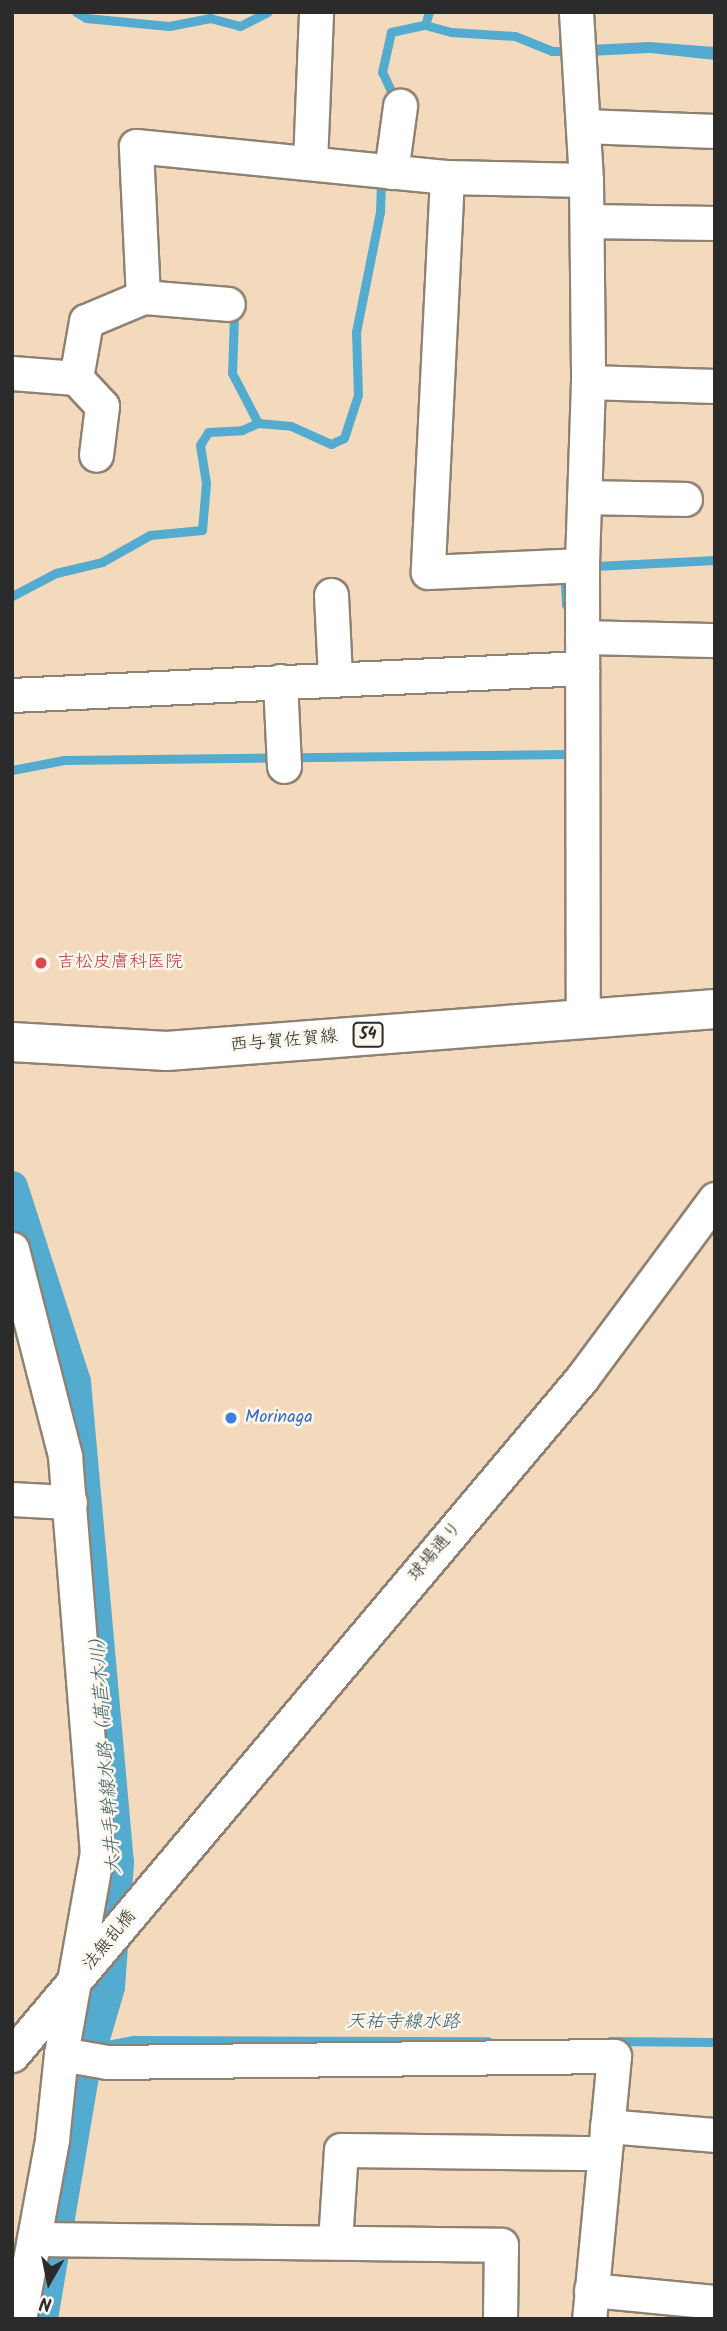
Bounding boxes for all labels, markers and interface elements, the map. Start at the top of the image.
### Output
place label: 吉松皮膚科医院 [57,952,183,974]
marker: 吉松皮膚科医院 [31,953,51,973]
road number: 54 [352,1023,384,1048]
street label: 西与賀佐賀線 [229,1027,339,1057]
place label: Morinaga [245,1407,313,1429]
marker: Morinaga [223,1410,239,1426]
street label: 球場通り [405,1517,467,1587]
water label: 大井手幹線水路（萵苣木川） [87,1627,127,1875]
street label: 法無乱橋 [79,1906,141,1976]
water label: 天祐寺線水路 [346,2012,460,2034]
north arrow [14,2247,84,2317]
text: N [37,2287,54,2318]

